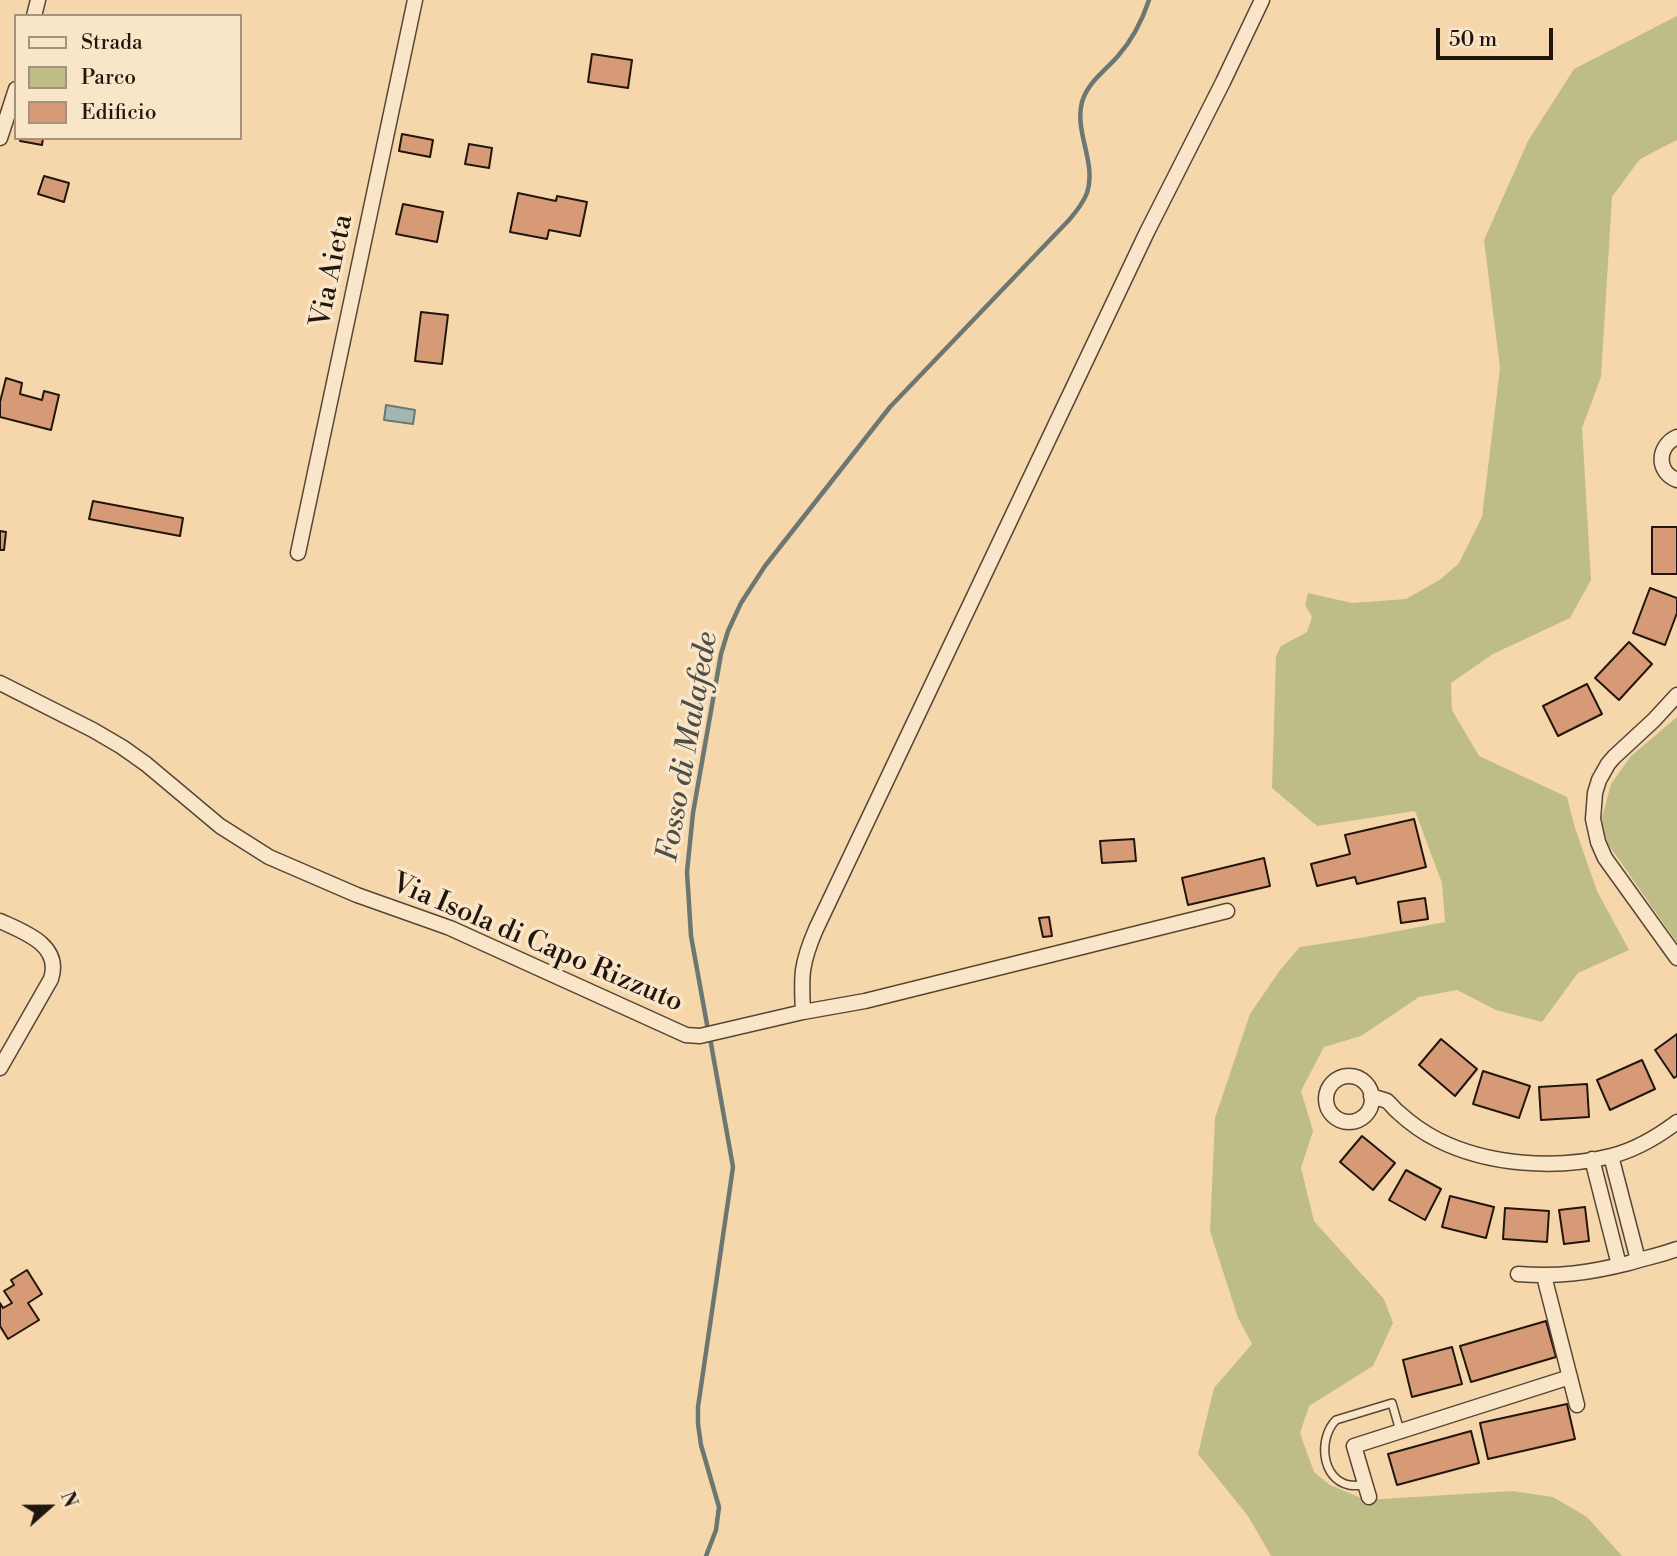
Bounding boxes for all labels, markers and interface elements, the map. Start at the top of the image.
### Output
legend [14,14,242,140]
scale bar [1439,14,1556,58]
text: 50 m [1449,27,1497,53]
text: Strada [81,30,143,56]
text: Parco [81,65,136,91]
text: Edificio [81,100,157,126]
street label: Via Aieta [305,211,361,331]
water label: Fosso di Malafede [651,629,727,865]
street label: Via Isola di Capo Rizzuto [386,867,688,1021]
north arrow [14,1472,84,1542]
text: N [55,1488,83,1511]

